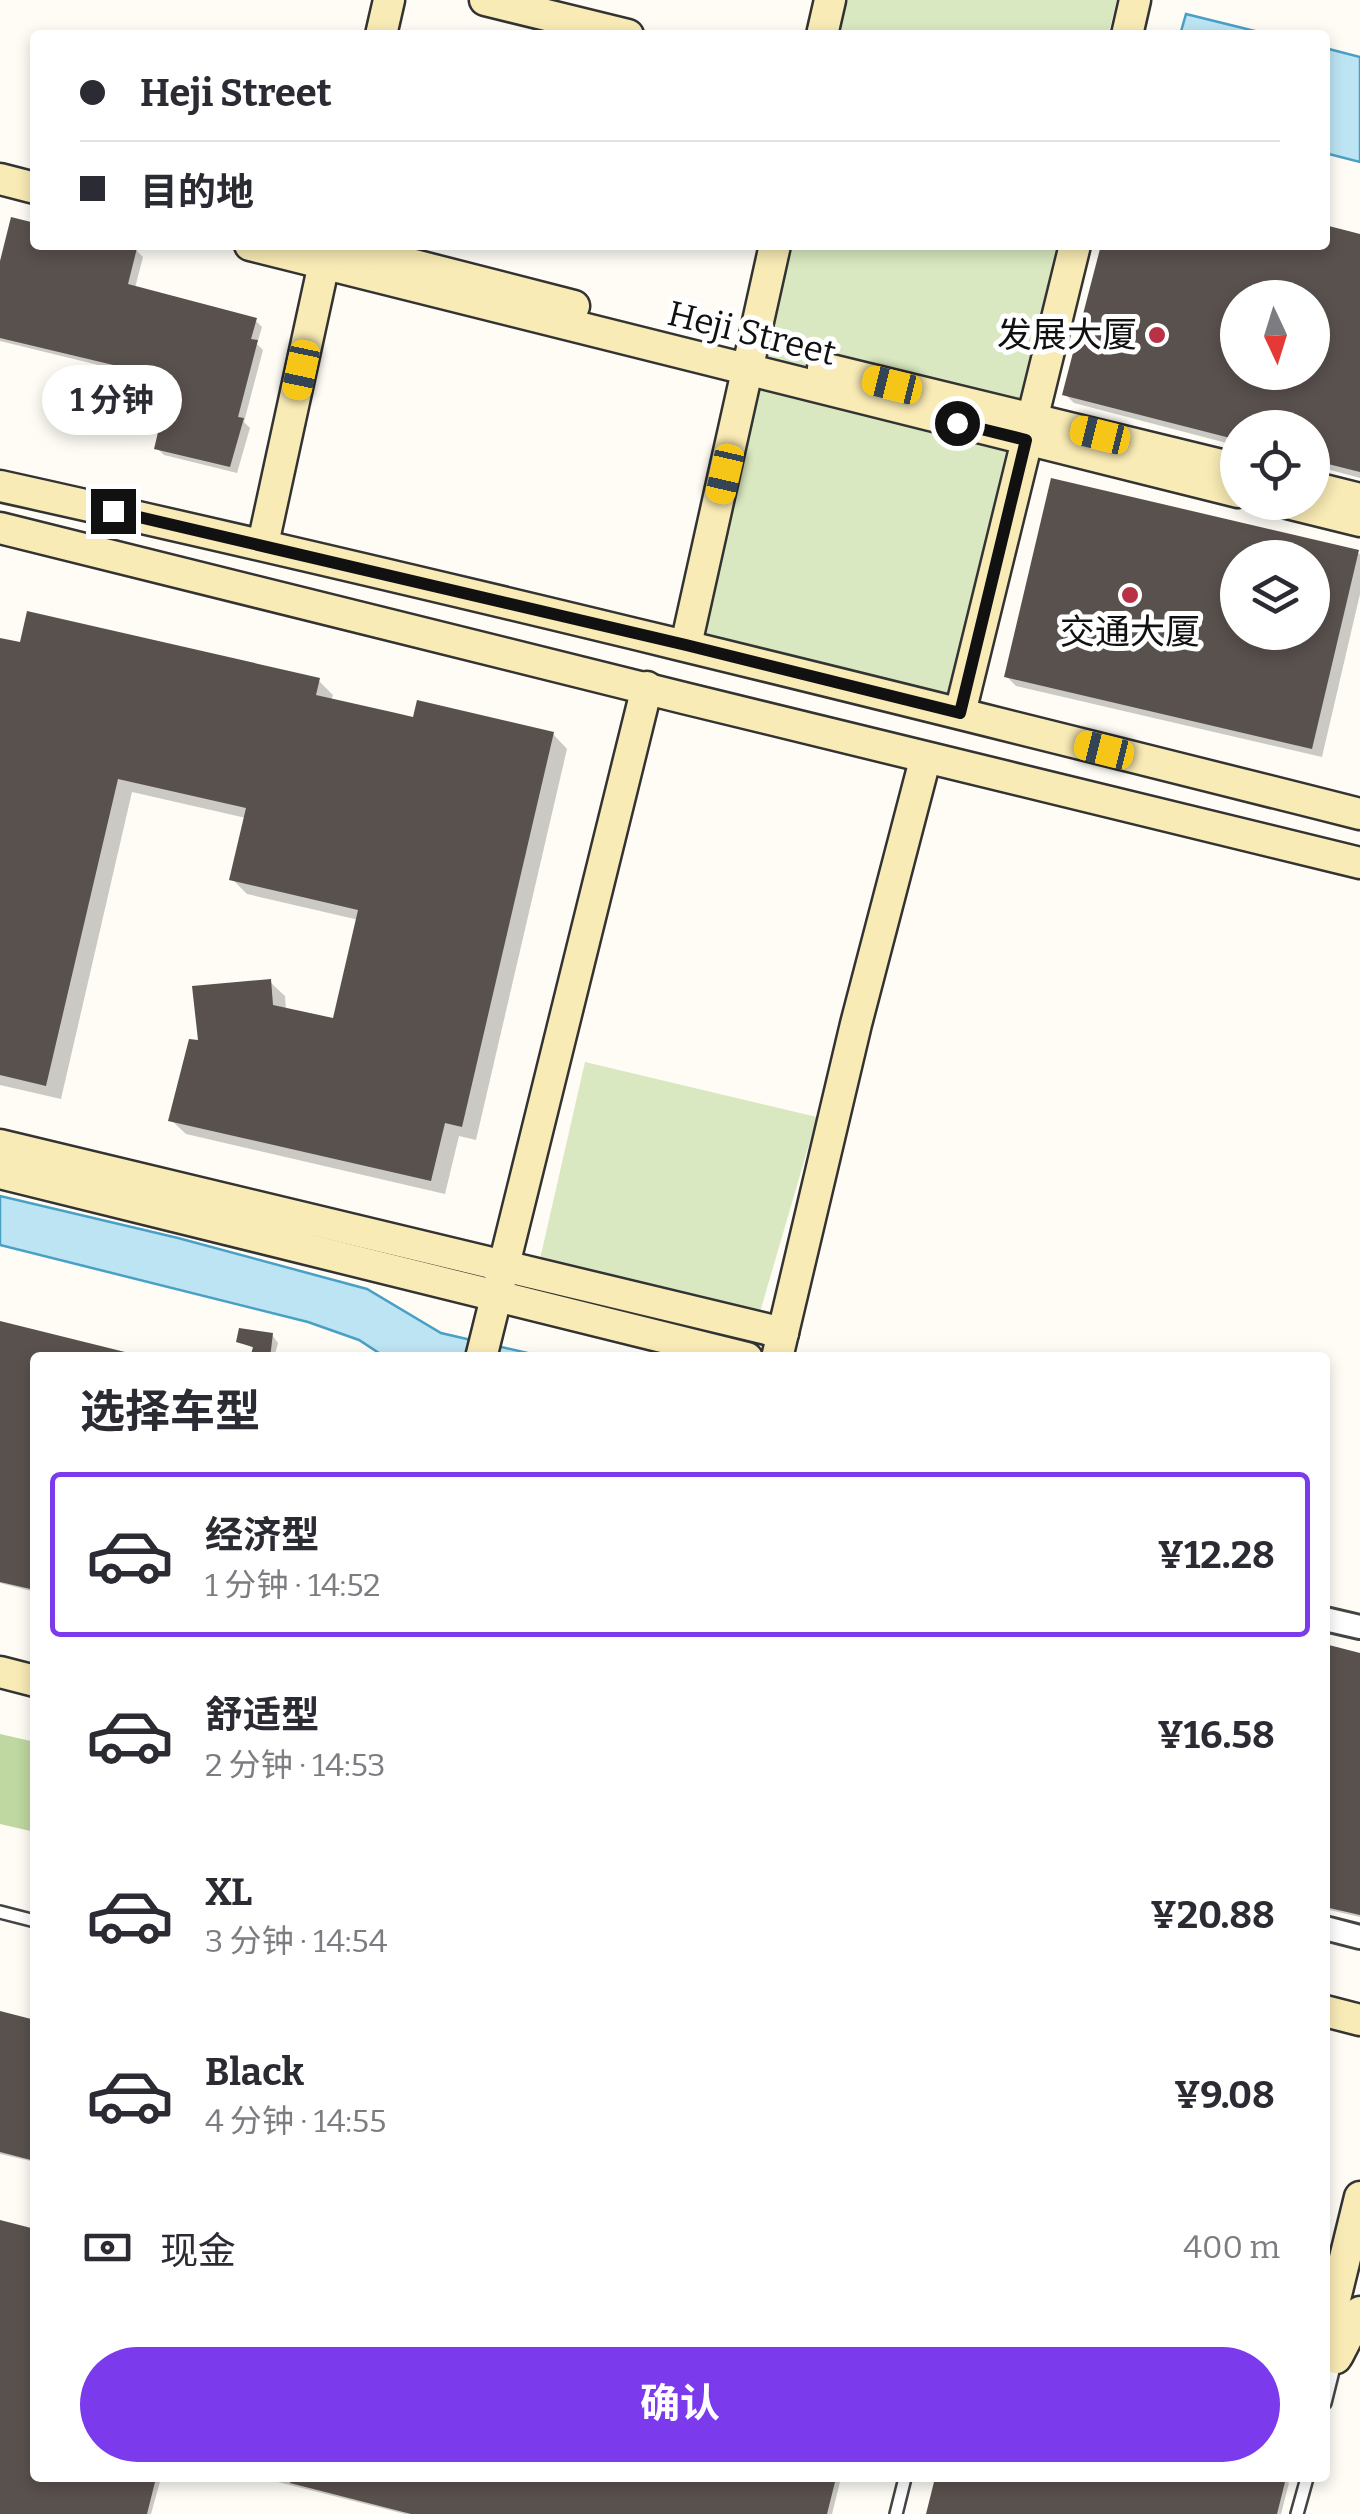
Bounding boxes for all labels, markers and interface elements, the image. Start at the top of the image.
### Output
text: Heji Street [140,70,332,116]
text: 目的地 [140,169,254,215]
north arrow [1220,280,1330,390]
map controls [1220,280,1330,650]
street label: Heji Street [664,292,841,374]
place label: 发展大厦 [997,314,1137,356]
marker: 发展大厦 [1146,324,1168,346]
car [280,338,322,402]
car [859,363,925,407]
callout: 1 分钟 [43,366,183,436]
text: 1 分钟 [70,381,154,419]
route start [935,401,980,446]
button: locate [1220,410,1330,520]
car [1067,413,1133,457]
car [704,441,746,507]
route end [91,489,136,534]
button: layers [1220,540,1330,650]
marker: 交通大厦 [1119,584,1141,606]
place label: 交通大厦 [1060,611,1200,653]
car [1071,728,1137,772]
text: 选择车型 [80,1385,260,1439]
icon: car [85,1510,175,1600]
text: 经济型 [205,1512,319,1558]
text: ¥12.28 [1158,1532,1275,1578]
text: 1 分钟 · 14:52 [205,1566,380,1604]
icon: car [85,1690,175,1780]
text: 舒适型 [205,1692,319,1738]
text: ¥16.58 [1157,1712,1275,1758]
text: 2 分钟 · 14:53 [205,1746,385,1784]
text: XL [205,1869,252,1915]
icon: car [85,1870,175,1960]
text: ¥20.88 [1150,1892,1275,1938]
text: 3 分钟 · 14:54 [205,1922,387,1960]
text: Black [205,2049,304,2095]
icon: car [85,2050,175,2140]
text: ¥9.08 [1174,2072,1275,2118]
text: 4 分钟 · 14:55 [205,2102,386,2140]
icon: cash [80,2220,135,2275]
text: 现金 [160,2228,236,2274]
text: 400 m [1183,2228,1280,2266]
button: 确认 [80,2347,1280,2462]

